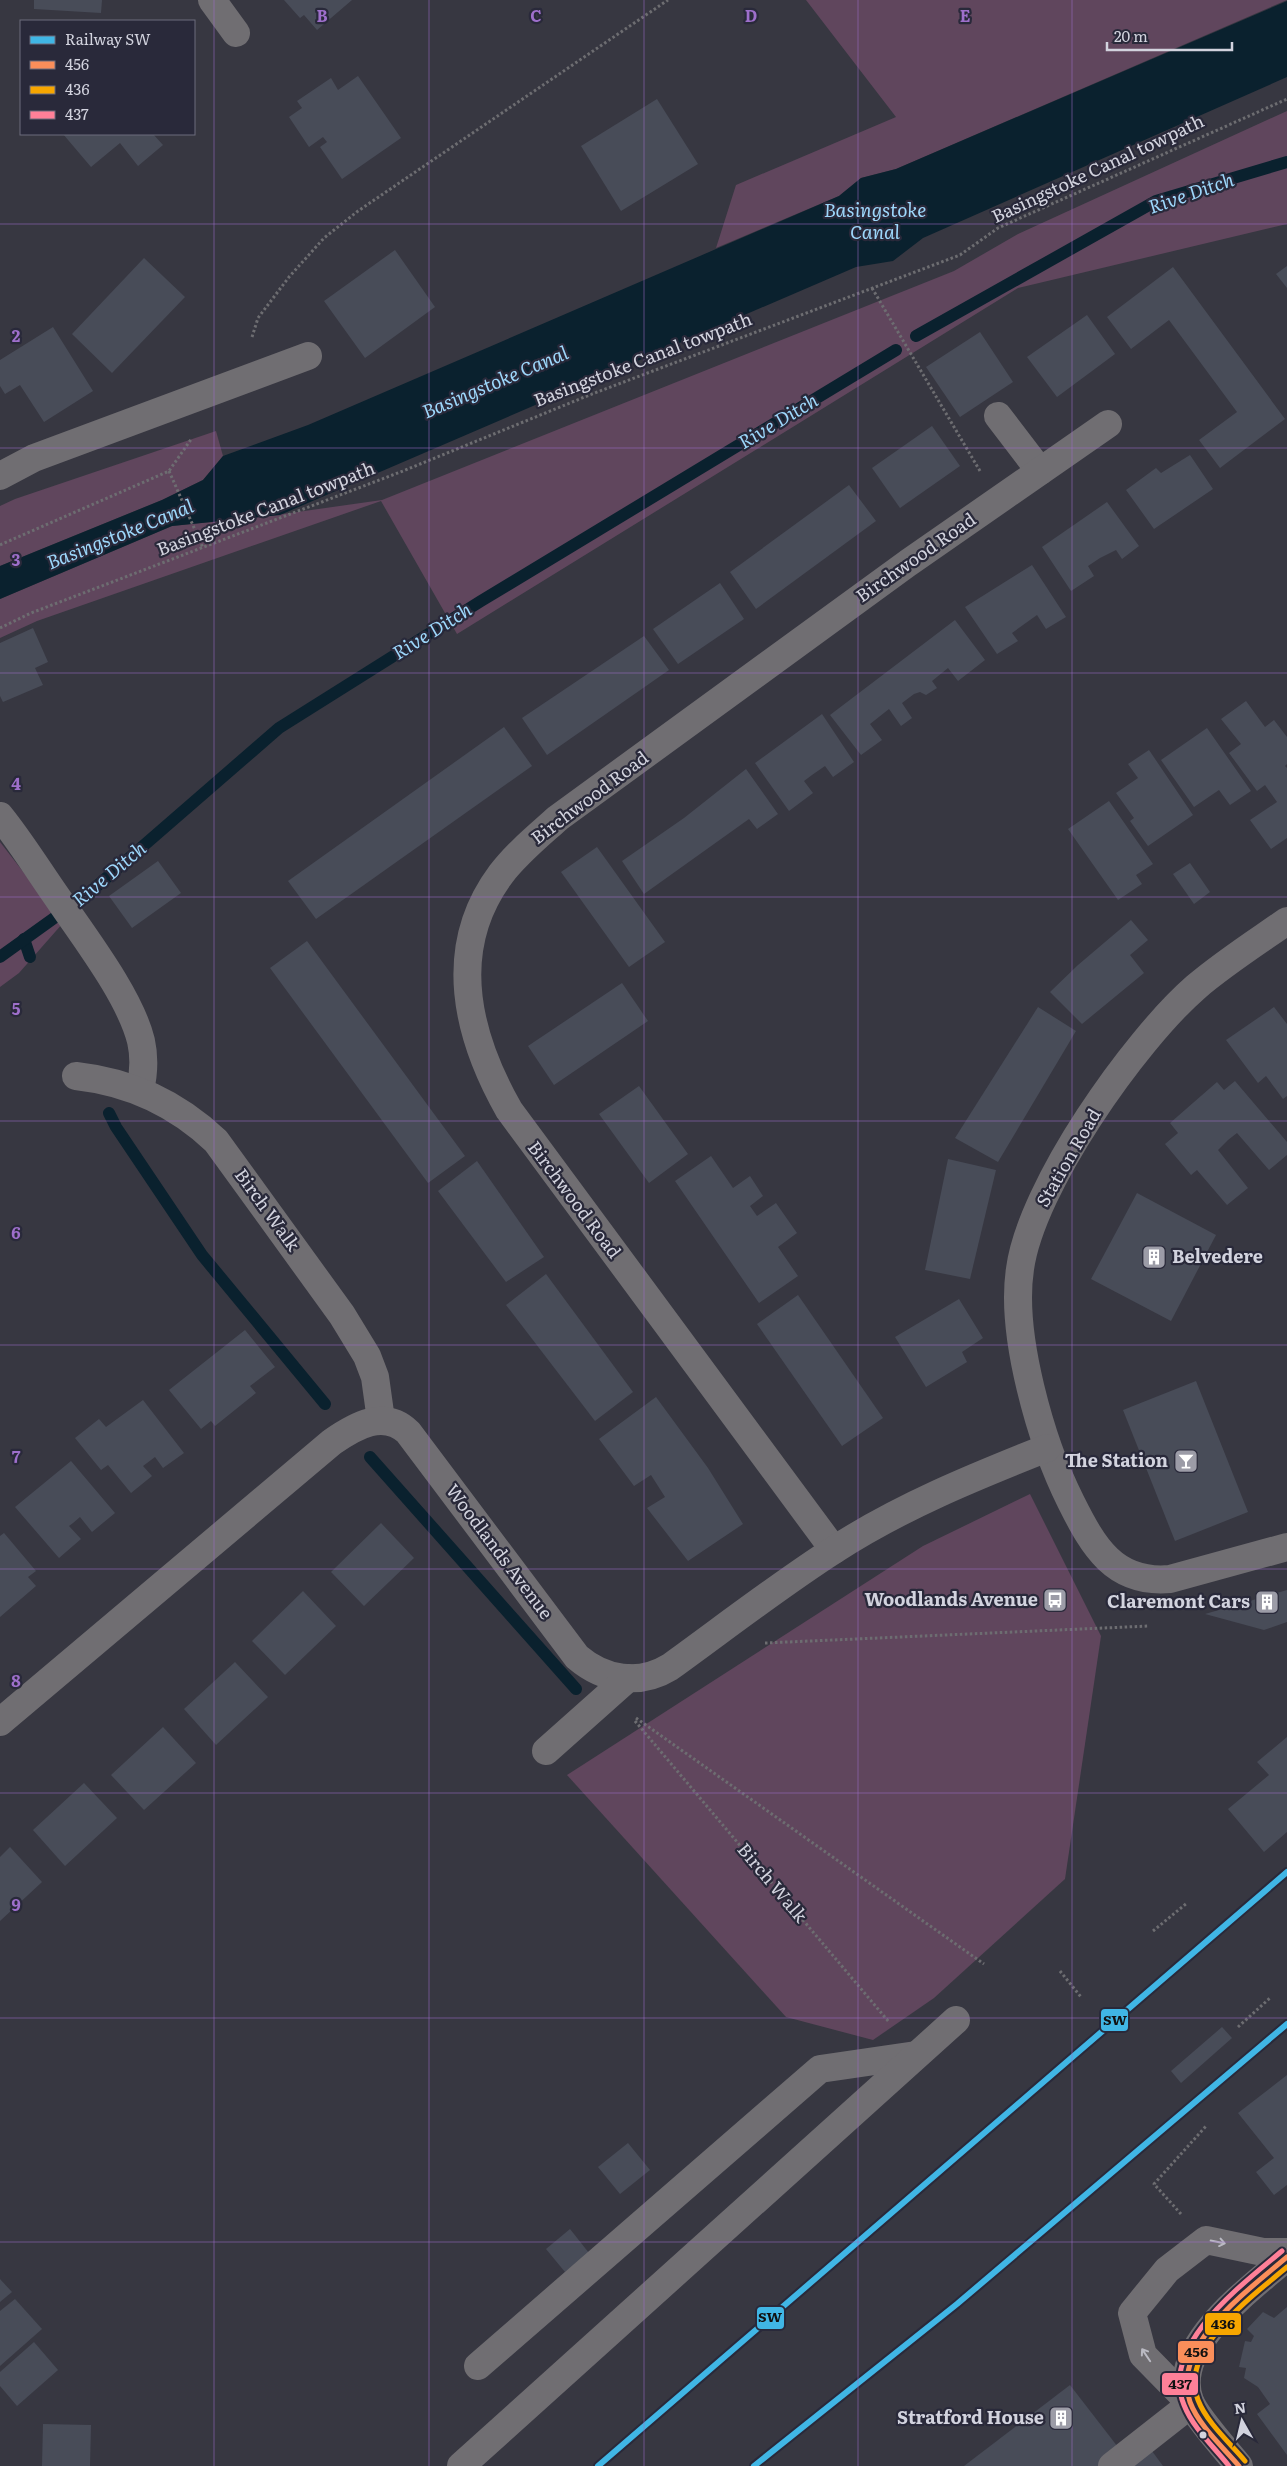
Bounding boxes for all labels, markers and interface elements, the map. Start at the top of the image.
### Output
text: B [316,3,328,27]
text: C [530,3,542,27]
text: D [745,3,757,27]
text: E [960,3,971,27]
legend [20,20,195,135]
scale bar [1107,20,1232,52]
text: 20 m [1114,24,1148,47]
text: Railway SW [65,27,151,50]
text: 456 [65,52,89,75]
text: 436 [65,77,89,100]
text: 437 [65,102,89,125]
street label: Basingstoke Canal towpath [987,106,1208,229]
water label: Rive Ditch [1144,164,1237,220]
water label: Basingstoke Canal [824,195,926,245]
street label: Basingstoke Canal towpath [529,304,756,413]
text: 2 [12,323,21,347]
water label: Basingstoke Canal [417,337,572,424]
water label: Rive Ditch [732,385,823,455]
street label: Basingstoke Canal towpath [152,453,379,562]
water label: Basingstoke Canal [42,491,198,575]
street label: Birchwood Road [850,505,981,608]
text: 3 [12,547,21,571]
water label: Rive Ditch [386,595,476,666]
street label: Birchwood Road [525,744,653,850]
text: 4 [11,771,21,795]
water label: Rive Ditch [65,834,151,912]
text: 5 [12,996,21,1020]
street label: Station Road [1029,1103,1107,1211]
street label: Birchwood Road [522,1135,628,1263]
street label: Birch Walk [229,1162,308,1257]
text: 6 [11,1220,21,1244]
place label: Belvedere [1172,1242,1263,1269]
building icon: Belvedere [1141,1244,1167,1270]
text: 7 [12,1444,21,1468]
place label: The Station [1065,1446,1168,1473]
bar icon: The Station [1173,1448,1199,1474]
street label: Woodlands Avenue [440,1478,560,1624]
place label: Woodlands Avenue [864,1585,1038,1612]
bus stop icon: Woodlands Avenue [1042,1587,1068,1613]
place label: Claremont Cars [1107,1587,1250,1614]
building icon: Claremont Cars [1254,1589,1280,1615]
text: 8 [11,1668,21,1692]
street label: Birch Walk [732,1836,815,1929]
text: 9 [11,1892,21,1916]
line badge: SW [1100,2008,1129,2032]
text: SW [1103,2009,1127,2029]
one-way arrow [1209,2238,1225,2248]
line badge: SW [756,2306,785,2330]
text: SW [758,2306,782,2326]
line badge: 436 [1204,2312,1242,2336]
text: 436 [1211,2313,1235,2333]
line badge: 456 [1177,2340,1215,2364]
text: 456 [1184,2341,1208,2361]
one-way arrow [1141,2348,1151,2362]
line badge: 437 [1161,2372,1199,2396]
text: 437 [1168,2373,1192,2393]
north arrow [1217,2396,1267,2446]
text: N [1233,2396,1248,2418]
place label: Stratford House [897,2403,1044,2430]
building icon: Stratford House [1048,2405,1074,2431]
unlabelled marker [1198,2430,1208,2440]

